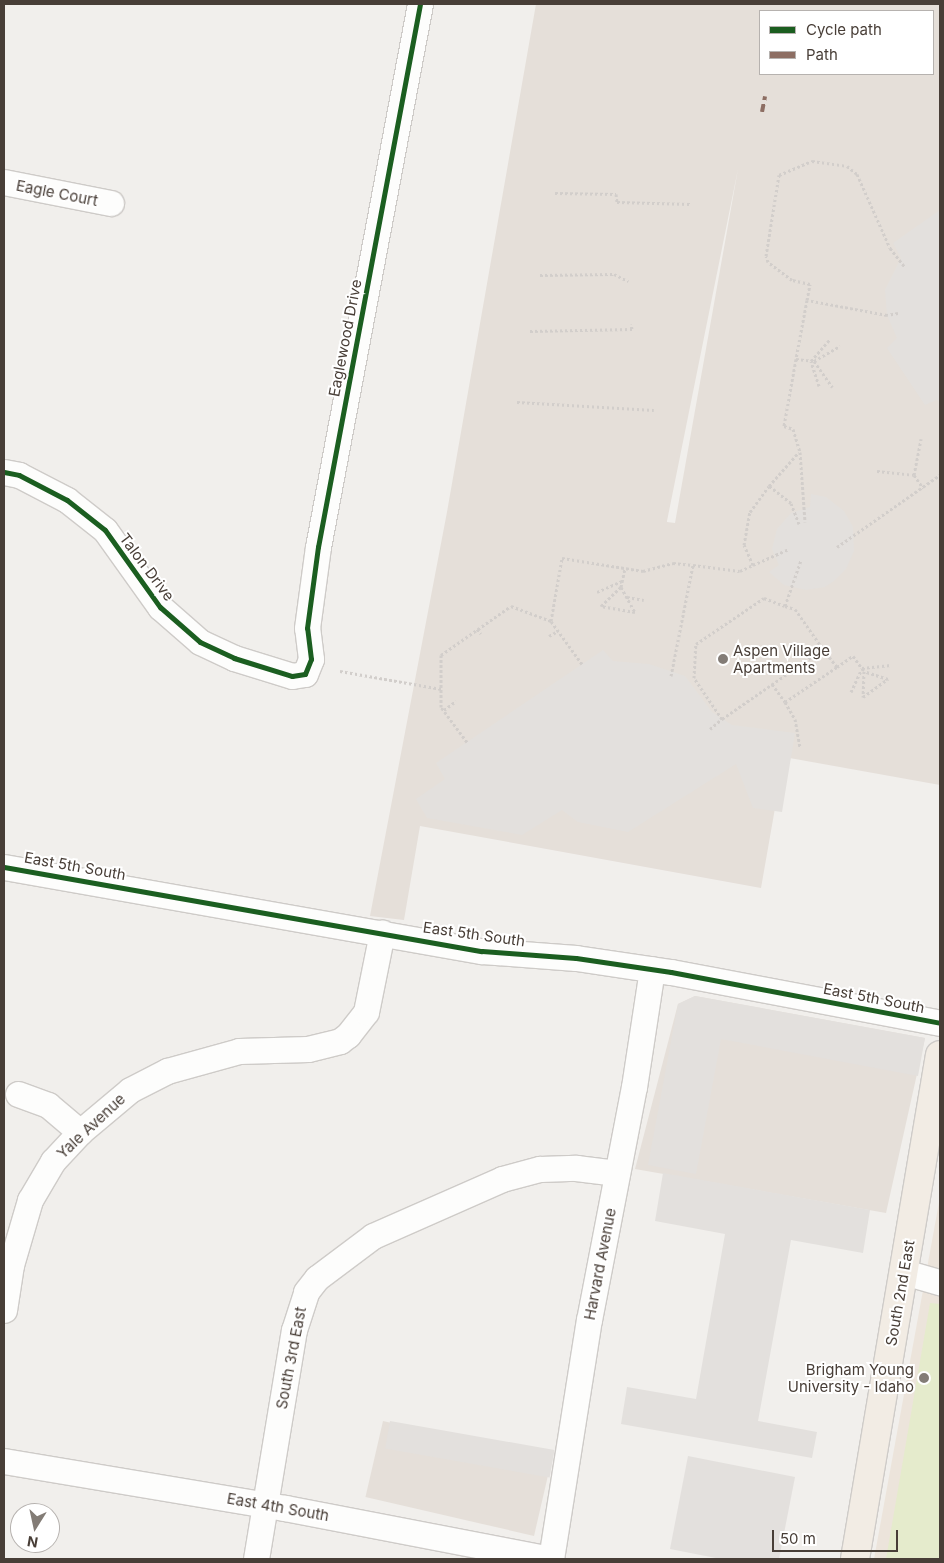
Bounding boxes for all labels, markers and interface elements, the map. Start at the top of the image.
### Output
legend [759,10,934,75]
text: Cycle path [806,20,882,39]
text: Path [806,45,838,64]
street label: Eagle Court [15,176,99,210]
street label: Eaglewood Drive [325,278,365,398]
street label: Talon Drive [116,530,178,604]
place label: Aspen Village Apartments [733,641,830,676]
marker: Aspen Village Apartments [717,653,729,665]
street label: East 5th South [23,848,127,884]
street label: East 5th South [422,918,526,950]
street label: East 5th South [822,979,926,1017]
street label: Yale Avenue [53,1090,129,1162]
street label: Harvard Avenue [580,1206,620,1322]
street label: South 2nd East [882,1239,918,1347]
street label: South 3rd East [272,1305,310,1411]
place label: Brigham Young University - Idaho [788,1360,914,1395]
marker: Brigham Young University - Idaho [918,1372,930,1384]
street label: East 4th South [226,1489,330,1525]
north arrow [10,1503,60,1553]
scale bar [774,1520,900,1552]
text: 50 m [780,1529,816,1548]
text: N [26,1533,39,1552]

